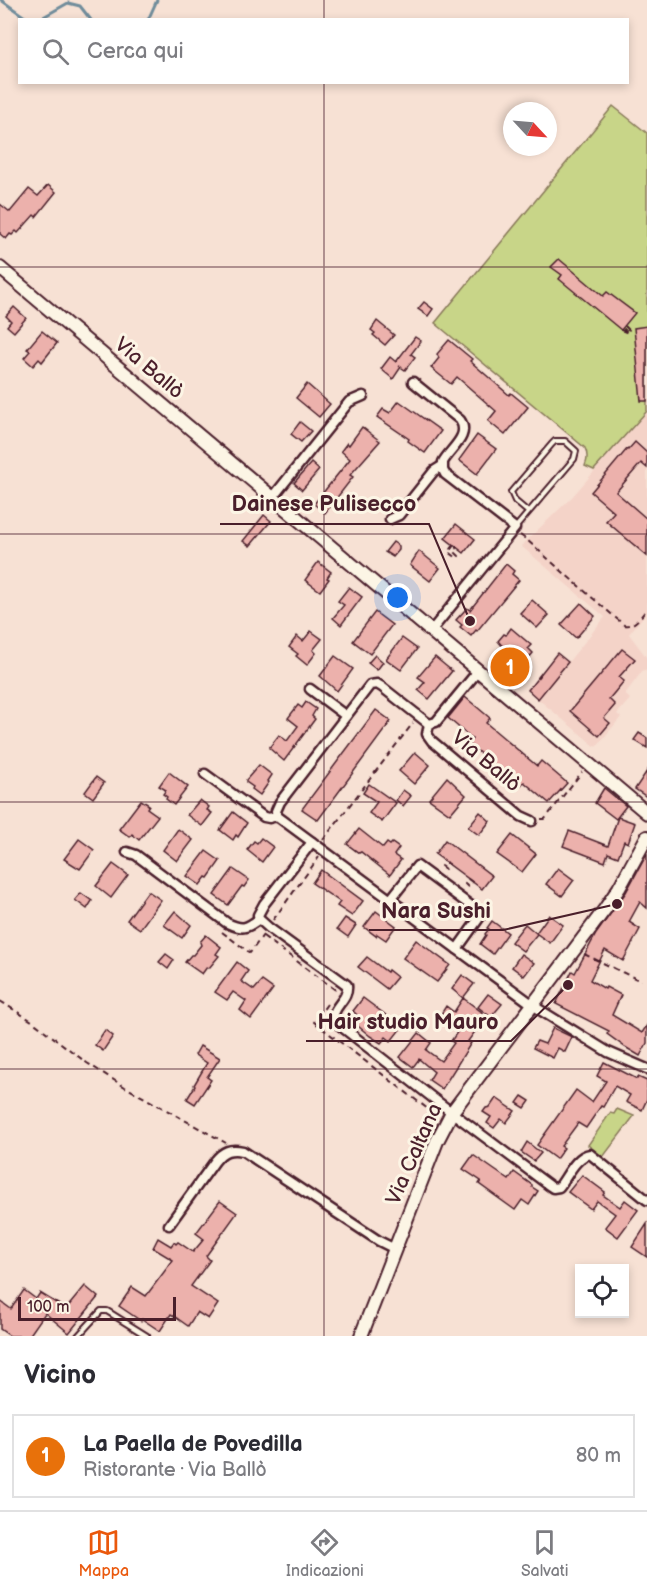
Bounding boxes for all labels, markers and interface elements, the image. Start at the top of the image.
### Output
search box [18,18,629,84]
icon: search [39,35,72,68]
text: Cerca qui [87,38,184,65]
north arrow [503,102,557,156]
street label: Via Ballò [109,332,189,404]
callout: Dainese Pulisecco [220,484,429,524]
text: Dainese Pulisecco [232,491,416,518]
your location [383,583,412,612]
pin: 1 [490,644,530,690]
street label: Via Ballò [446,725,526,797]
callout: Nara Sushi [369,890,503,930]
text: Nara Sushi [381,898,491,925]
callout: Hair studio Mauro [306,1001,511,1041]
text: Hair studio Mauro [318,1009,498,1036]
street label: Via Caltana [381,1099,447,1209]
map controls [575,1264,629,1318]
button: locate [575,1264,629,1318]
scale bar [18,1294,176,1322]
text: 100 m [27,1298,70,1317]
text: Vicino [24,1360,96,1391]
text: La Paella de Povedilla [83,1431,303,1458]
text: 1 [41,1444,50,1468]
text: 80 m [576,1444,621,1468]
text: Ristorante · Via Ballò [83,1458,267,1482]
tab: Mappa [79,1526,129,1581]
tab: Indicazioni [286,1526,364,1581]
tab: Salvati [521,1526,568,1581]

